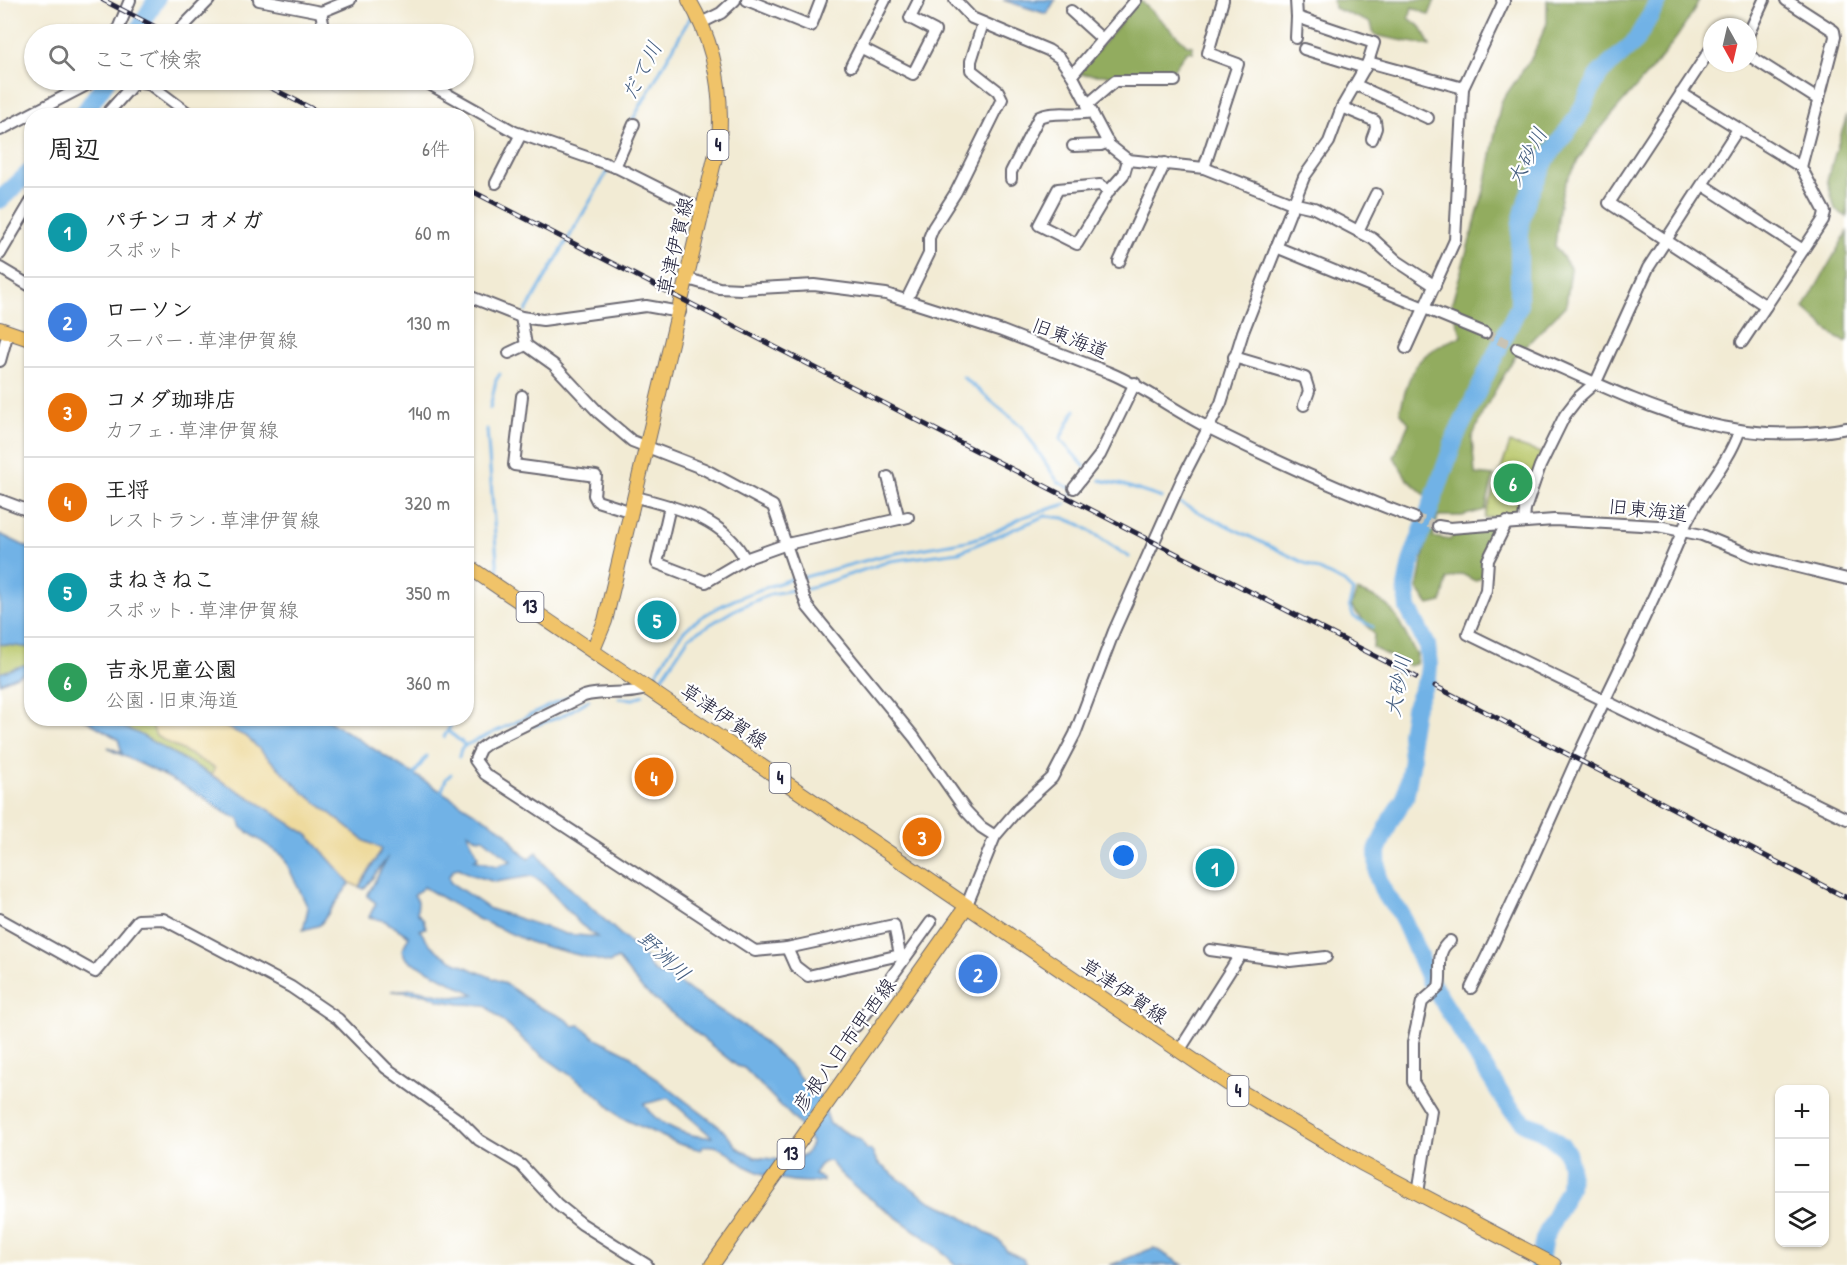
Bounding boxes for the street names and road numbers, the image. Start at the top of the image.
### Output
road number: 4 [708,130,728,160]
street label: 草津伊賀線 [650,194,699,298]
street label: 旧東海道 [1028,311,1112,364]
street label: 旧東海道 [1607,492,1689,527]
road number: 13 [516,592,544,622]
street label: 草津伊賀線 [675,676,773,755]
road number: 4 [770,763,790,793]
street label: 草津伊賀線 [1075,951,1173,1030]
street label: 彦根八日市甲西線 [786,972,902,1117]
road number: 4 [1228,1076,1248,1106]
road number: 13 [778,1139,804,1169]

